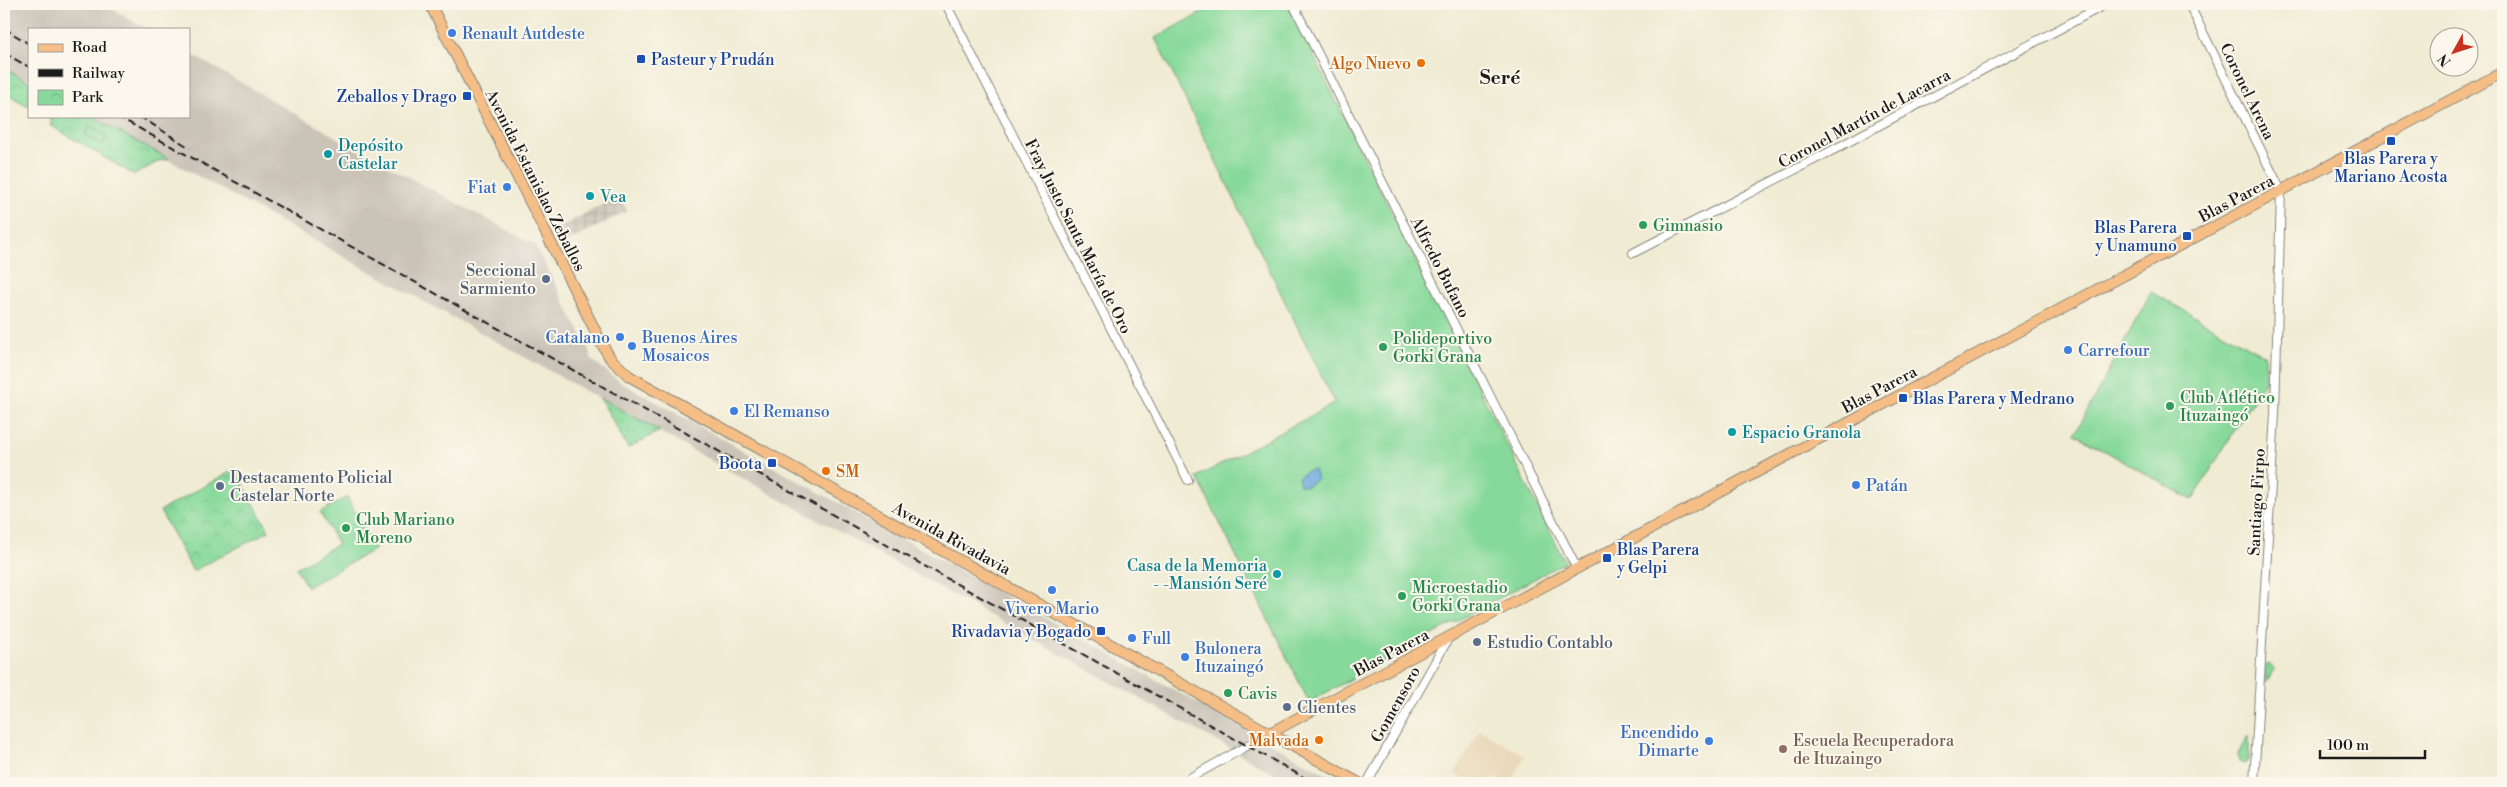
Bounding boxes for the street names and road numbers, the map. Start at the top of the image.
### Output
street label: Coronel Arena [2215,40,2279,144]
street label: Coronel Martín de Lacarra [1775,65,1955,173]
street label: Avenida Estanislao Zeballos [480,85,590,275]
street label: Fray Justo Santa María de Oro [1020,136,1136,337]
street label: Blas Parera [2195,170,2278,228]
street label: Alfredo Bufano [1406,213,1474,321]
street label: Blas Parera [1838,361,1921,419]
street label: Santiago Firpo [2244,448,2270,556]
street label: Avenida Rivadavia [888,498,1015,580]
street label: Blas Parera [1350,624,1433,682]
street label: Gomensoro [1367,663,1425,746]

